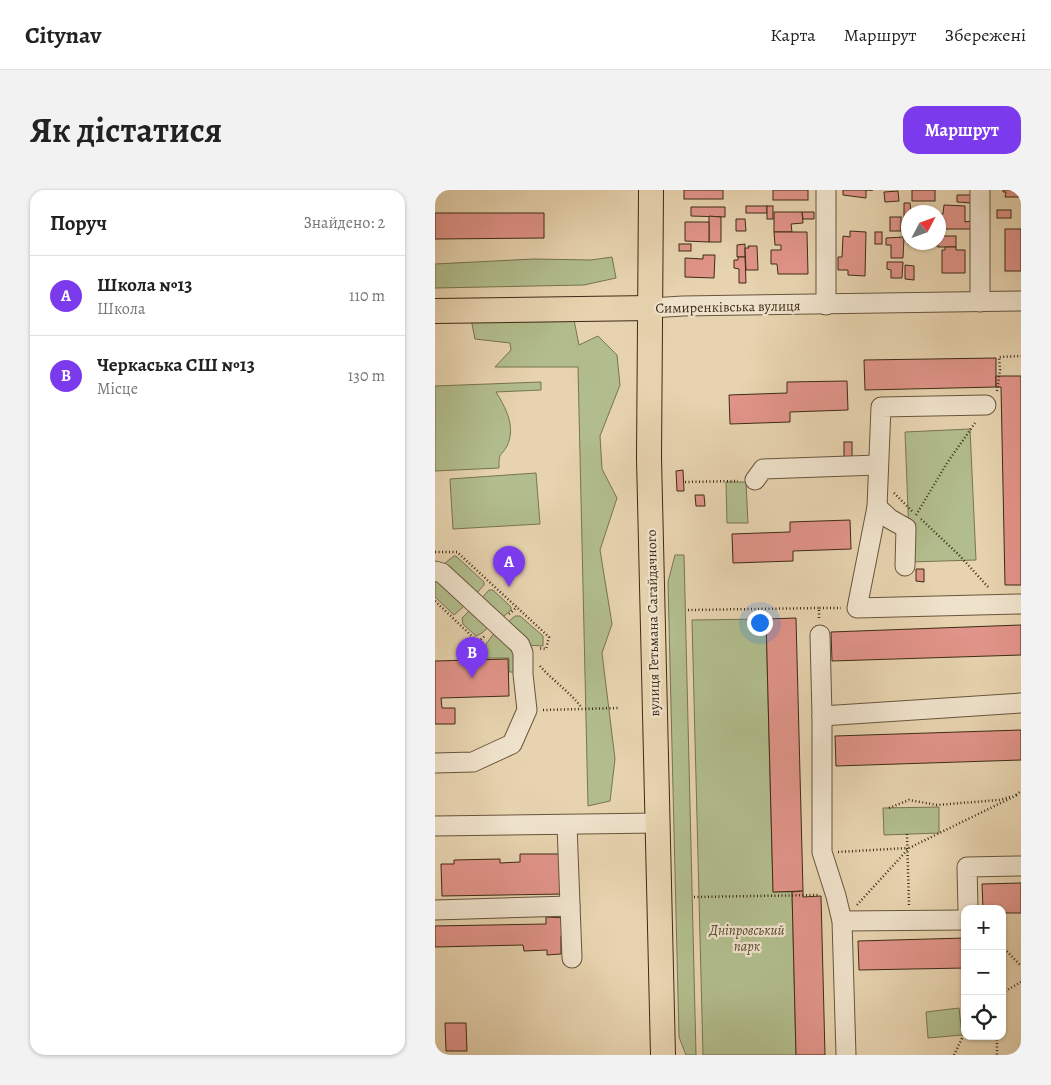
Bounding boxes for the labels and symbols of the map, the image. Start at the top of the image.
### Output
north arrow [901,205,946,250]
street label: Симиренківська вулиця [655,296,801,318]
street label: вулиця Гетьмана Сагайдачного [642,529,664,717]
pin: A [493,546,525,587]
your location [747,610,773,636]
pin: B [456,637,488,678]
park label: Дніпровський парк [709,921,784,956]

